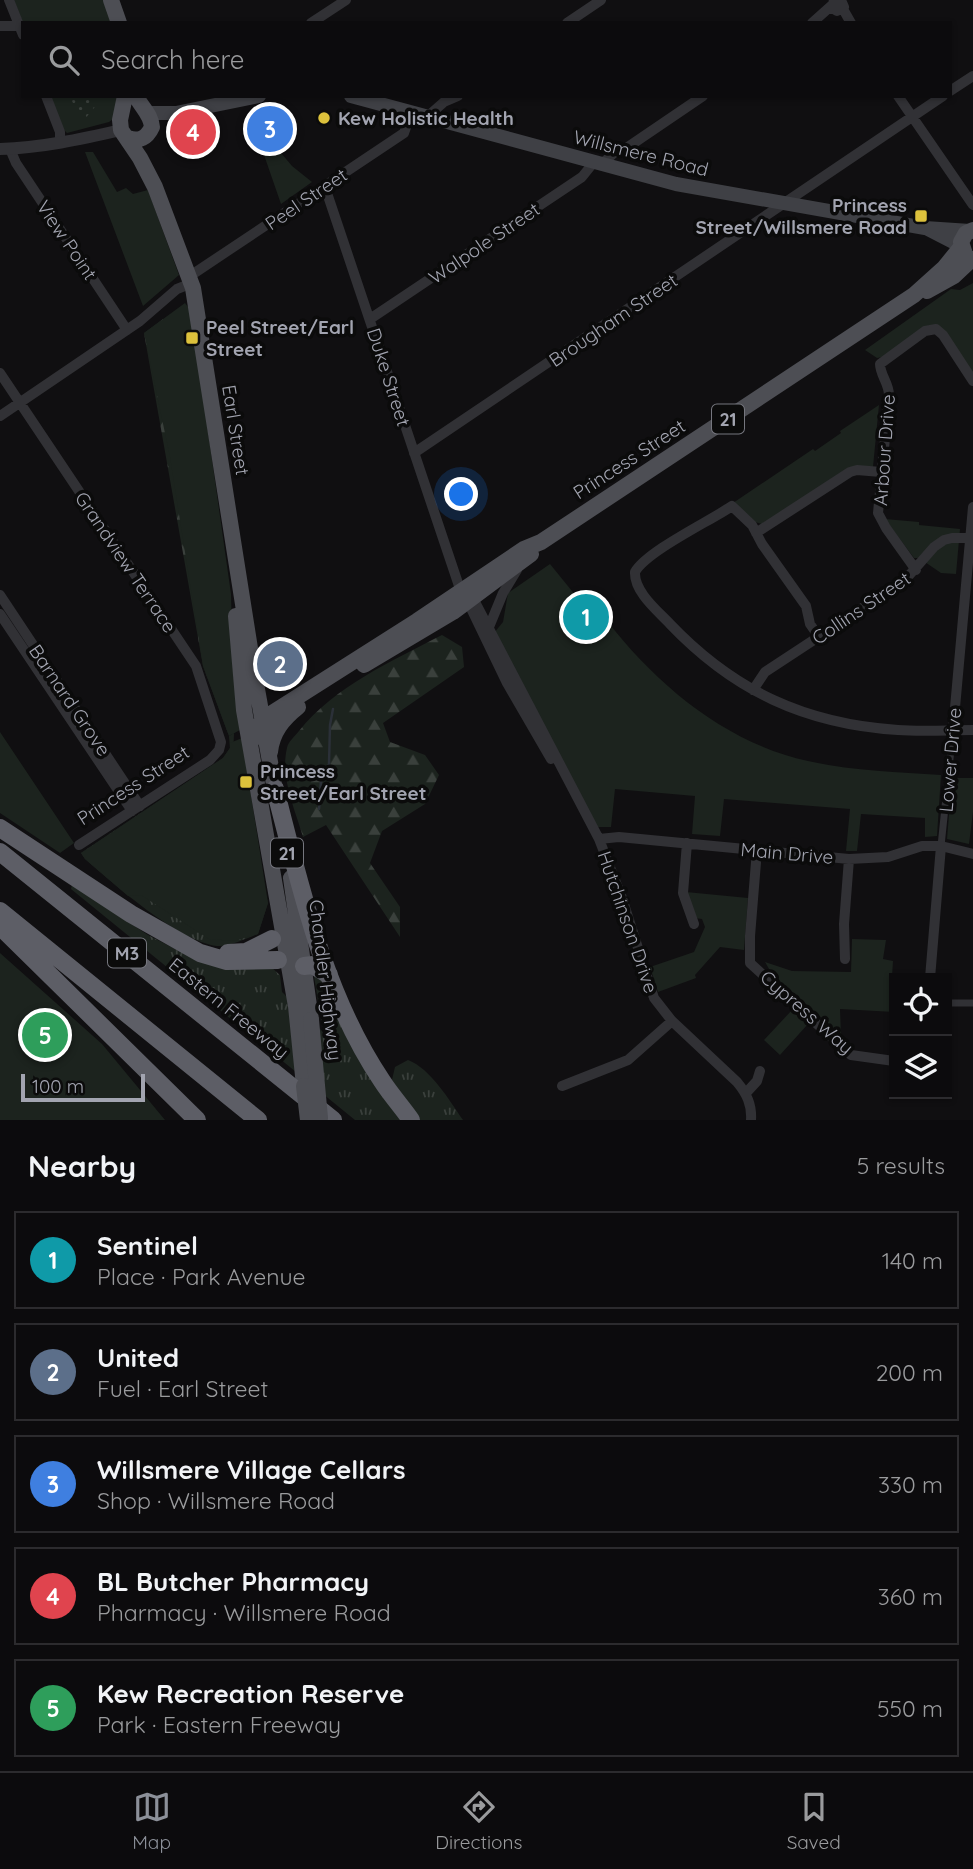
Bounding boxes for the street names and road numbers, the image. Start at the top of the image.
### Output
street label: Willsmere Road [571,125,711,181]
street label: Peel Street [260,163,352,235]
street label: View Point [32,196,102,284]
street label: Walpole Street [424,197,544,289]
street label: Brougham Street [544,268,682,372]
street label: Duke Street [362,325,416,429]
street label: Earl Street [217,383,255,477]
street label: Arbour Drive [868,393,900,507]
road number: 21 [712,404,744,433]
street label: Princess Street [568,414,690,504]
street label: Grandview Terrace [70,487,182,637]
street label: Collins Street [807,566,915,650]
street label: Barnard Grove [24,640,116,760]
street label: Lower Drive [933,707,967,813]
street label: Princess Street [72,740,194,830]
street label: Main Drive [740,837,834,869]
road number: 21 [271,838,303,868]
street label: Hutchinson Drive [592,848,664,996]
street label: Chandler Highway [304,898,348,1062]
road number: M3 [108,938,146,968]
street label: Eastern Freeway [164,952,294,1064]
street label: Cypress Way [755,965,859,1059]

